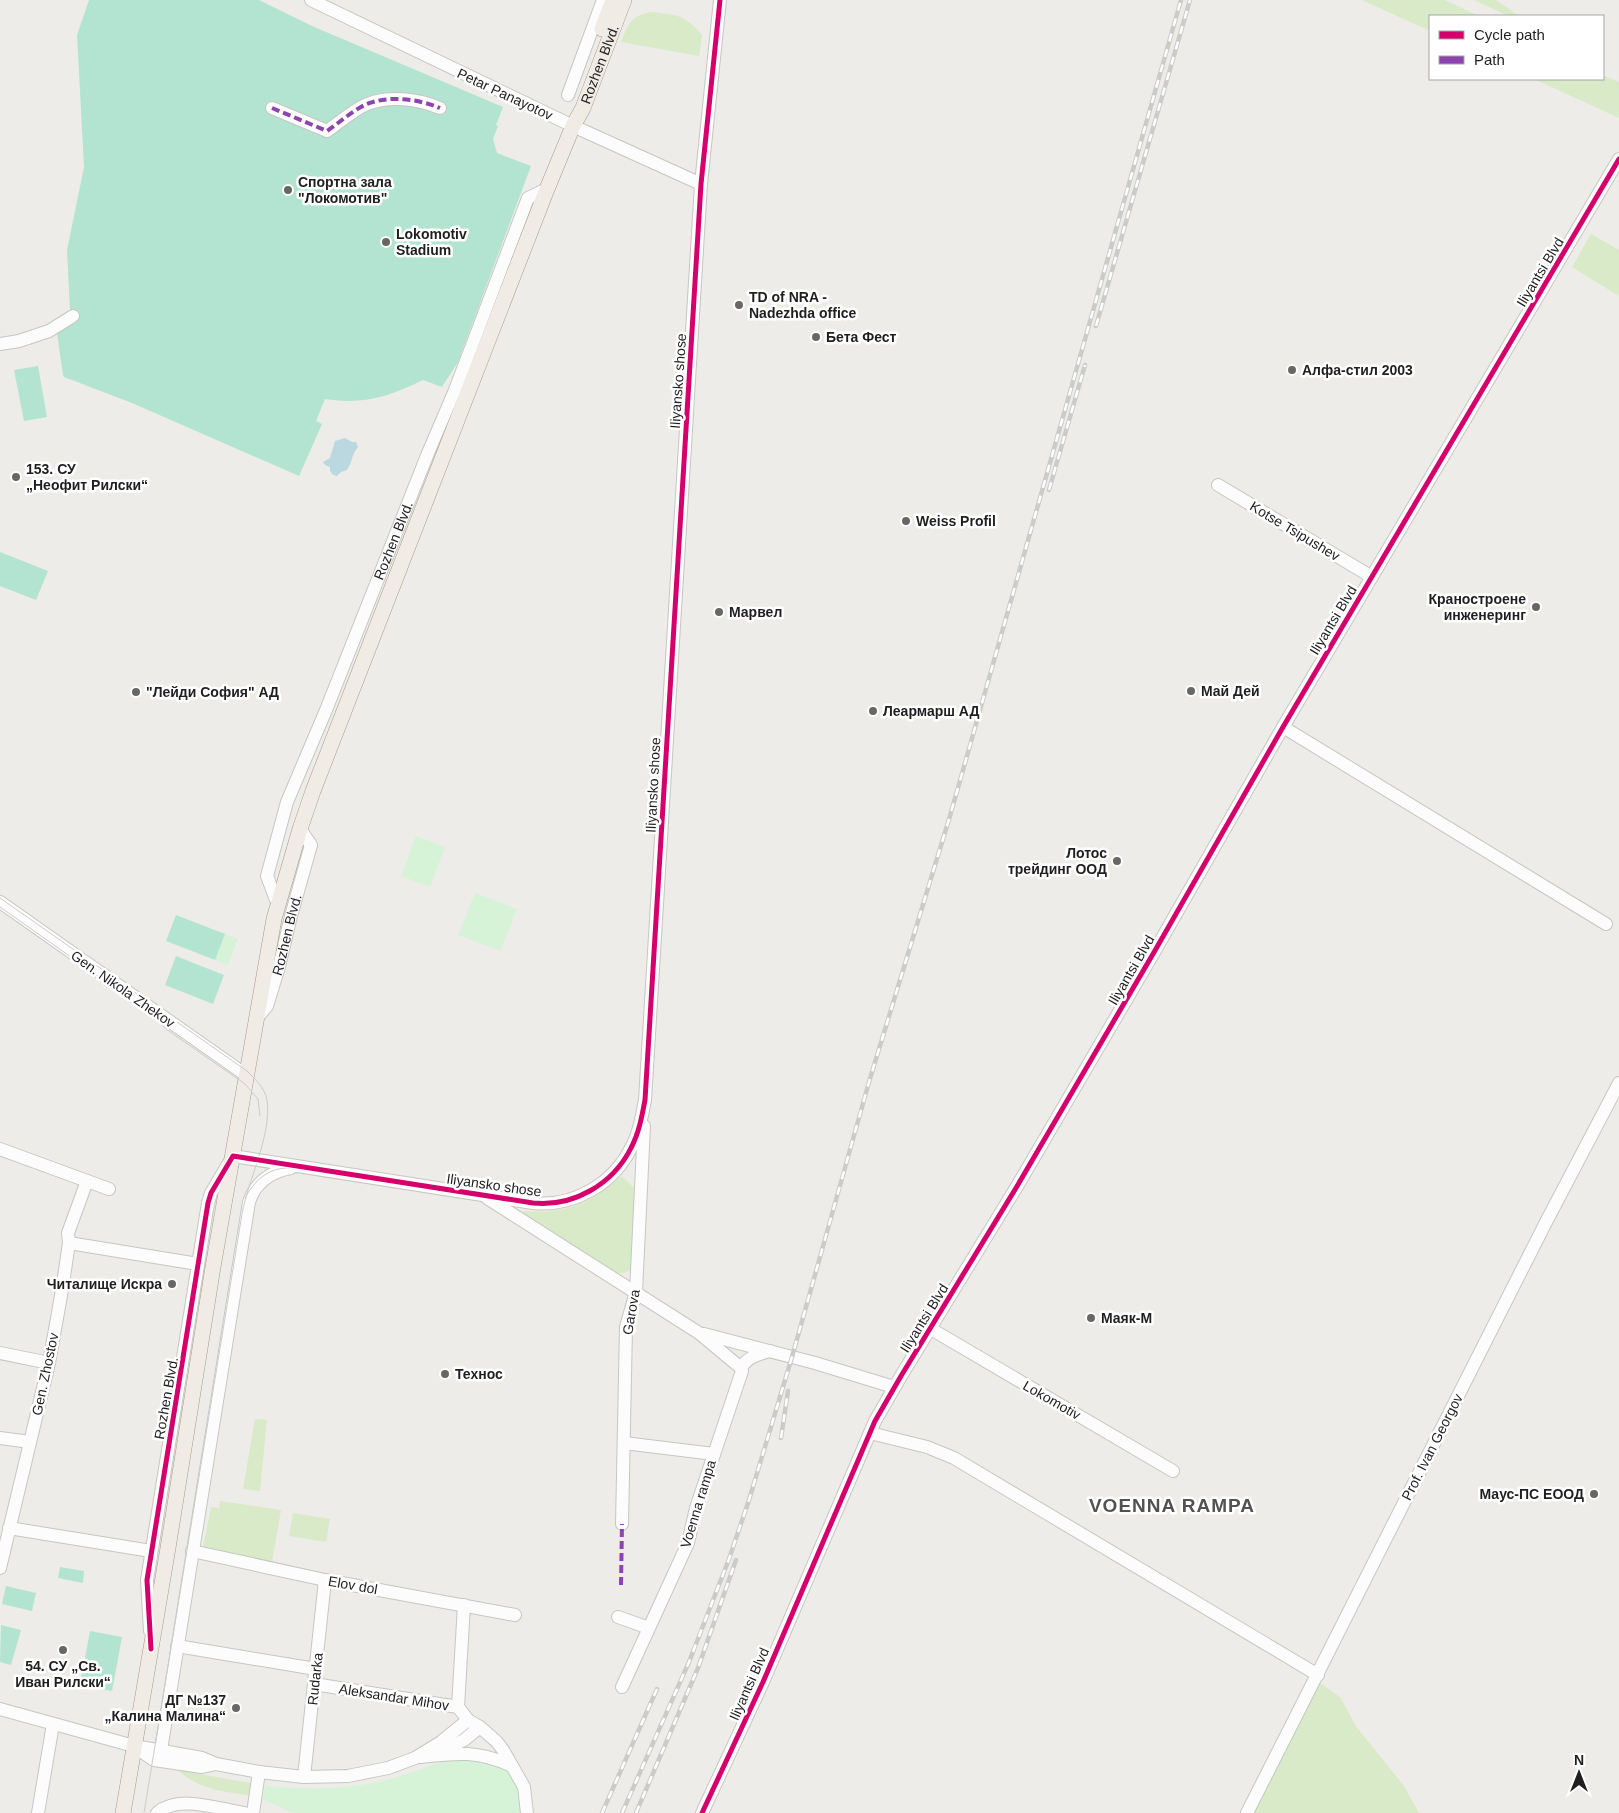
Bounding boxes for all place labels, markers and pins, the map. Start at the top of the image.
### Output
place label: Спортна зала "Локомотив" [298,174,392,206]
marker: Спортна зала "Локомотив" [282,184,294,196]
place label: Lokomotiv Stadium [396,226,467,258]
marker: Lokomotiv Stadium [380,236,392,248]
place label: TD of NRA - Nadezhda office [749,289,857,321]
marker: TD of NRA - Nadezhda office [733,299,745,311]
place label: Бета Фест [826,329,897,345]
marker: Бета Фест [810,331,822,343]
place label: Алфа-стил 2003 [1302,362,1413,378]
marker: Алфа-стил 2003 [1286,364,1298,376]
place label: 153. СУ „Неофит Рилски“ [26,461,148,493]
marker: 153. СУ „Неофит Рилски“ [10,471,22,483]
place label: Weiss Profil [916,513,996,529]
marker: Weiss Profil [900,515,912,527]
place label: Краностроене инженеринг [1429,591,1526,623]
marker: Краностроене инженеринг [1530,601,1542,613]
place label: Марвел [729,604,782,620]
marker: Марвел [713,606,725,618]
place label: Май Дей [1201,683,1260,699]
place label: "Лейди София" АД [146,684,279,700]
marker: Май Дей [1185,685,1197,697]
marker: "Лейди София" АД [130,686,142,698]
place label: Леармарш АД [883,703,979,719]
marker: Леармарш АД [867,705,879,717]
place label: Лотос трейдинг ООД [1008,845,1107,877]
marker: Лотос трейдинг ООД [1111,855,1123,867]
place label: Читалище Искра [47,1276,162,1292]
marker: Читалище Искра [166,1278,178,1290]
place label: Маяк-М [1101,1310,1152,1326]
marker: Маяк-М [1085,1312,1097,1324]
place label: Технос [455,1366,503,1382]
marker: Технос [439,1368,451,1380]
place label: Маус-ПС ЕООД [1480,1486,1584,1502]
marker: Маус-ПС ЕООД [1588,1488,1600,1500]
marker: 54. СУ „Св. Иван Рилски“ [57,1644,69,1656]
place label: 54. СУ „Св. Иван Рилски“ [15,1658,111,1690]
place label: ДГ №137 „Калина Малина“ [105,1692,226,1724]
marker: ДГ №137 „Калина Малина“ [230,1702,242,1714]

